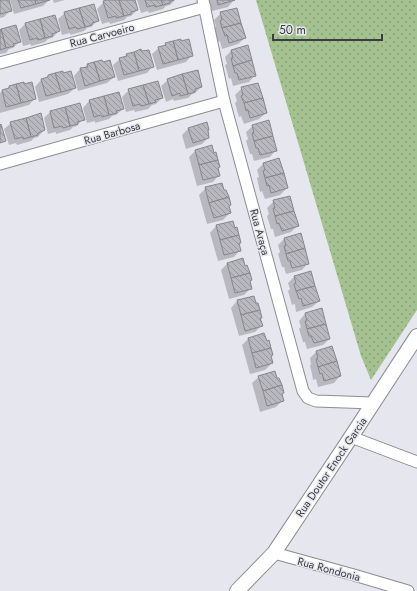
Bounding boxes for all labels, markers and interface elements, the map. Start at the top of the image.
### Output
scale bar [273,16,382,42]
street label: Rua Carvoeiro [68,19,136,51]
text: 50 m [279,21,306,39]
street label: Rua Barbosa [82,117,142,149]
street label: Rua Araça [246,207,274,257]
street label: Rua Doutor Enock Garcia [291,414,371,520]
street label: Rua Rondonia [296,553,362,585]

